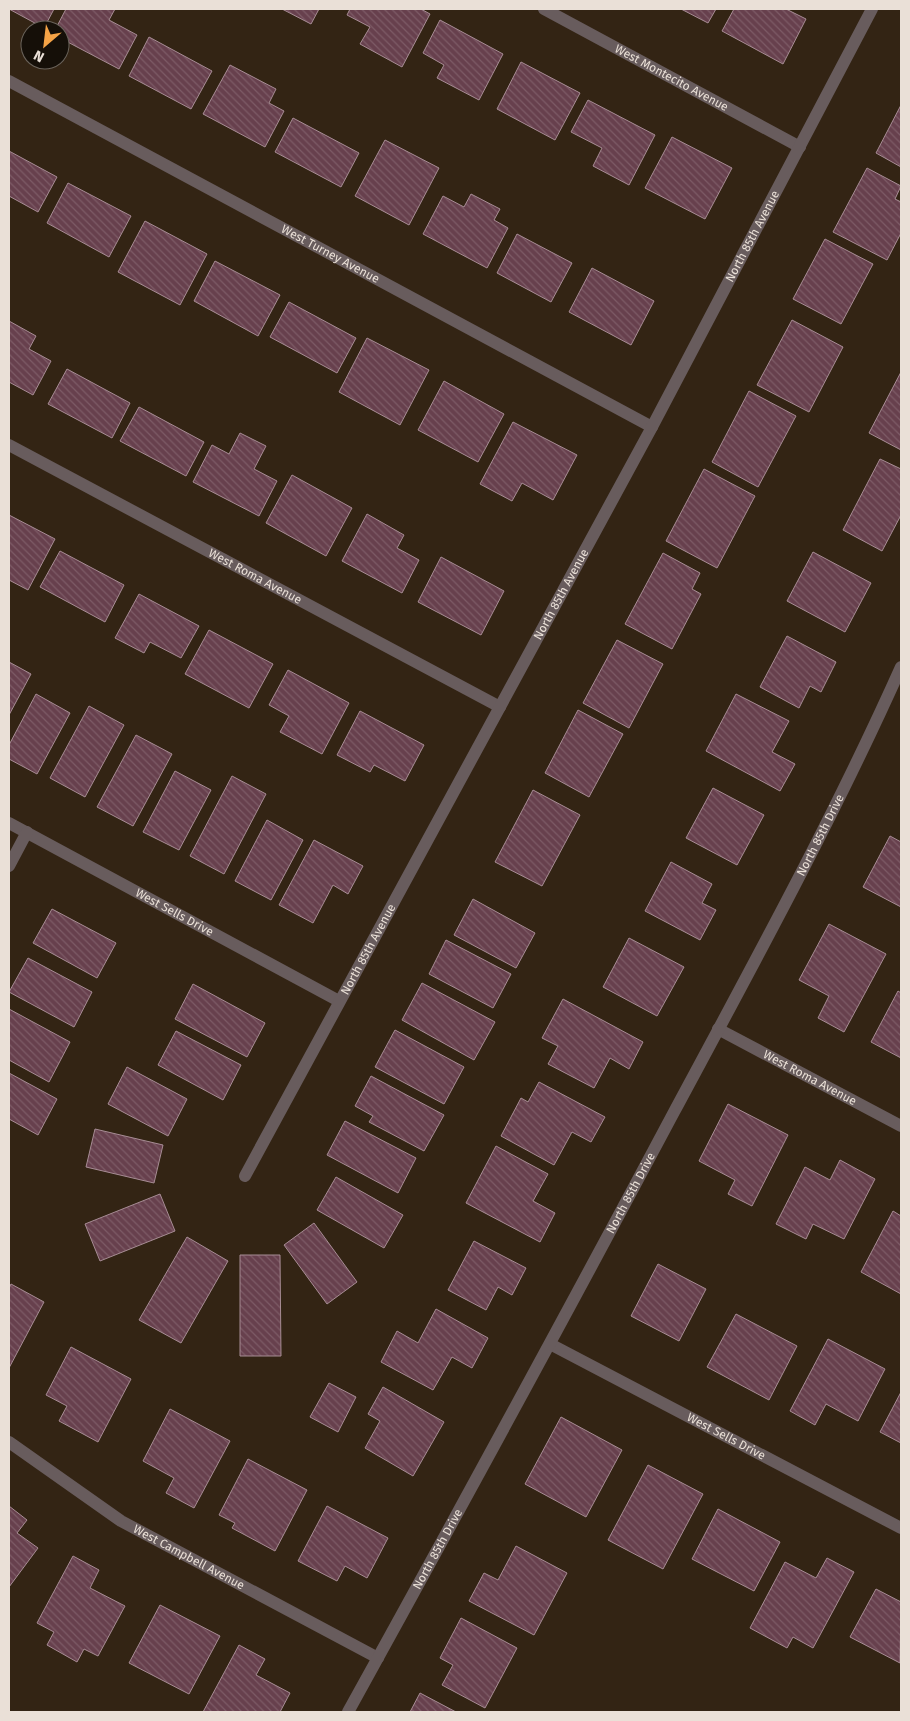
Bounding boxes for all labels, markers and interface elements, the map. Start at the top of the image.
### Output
north arrow [20,20,70,70]
street label: West Montecito Avenue [612,42,731,114]
text: N [31,46,47,66]
street label: North 85th Avenue [723,188,782,284]
street label: West Turney Avenue [279,222,382,286]
street label: West Roma Avenue [206,546,304,607]
street label: North 85th Avenue [531,546,591,642]
street label: North 85th Drive [794,792,847,878]
street label: West Sells Drive [133,886,216,939]
street label: North 85th Avenue [338,901,399,997]
street label: West Roma Avenue [761,1047,859,1108]
street label: North 85th Drive [603,1150,658,1236]
street label: West Sells Drive [685,1410,768,1463]
street label: North 85th Drive [410,1506,465,1592]
street label: West Campbell Avenue [131,1522,247,1593]

